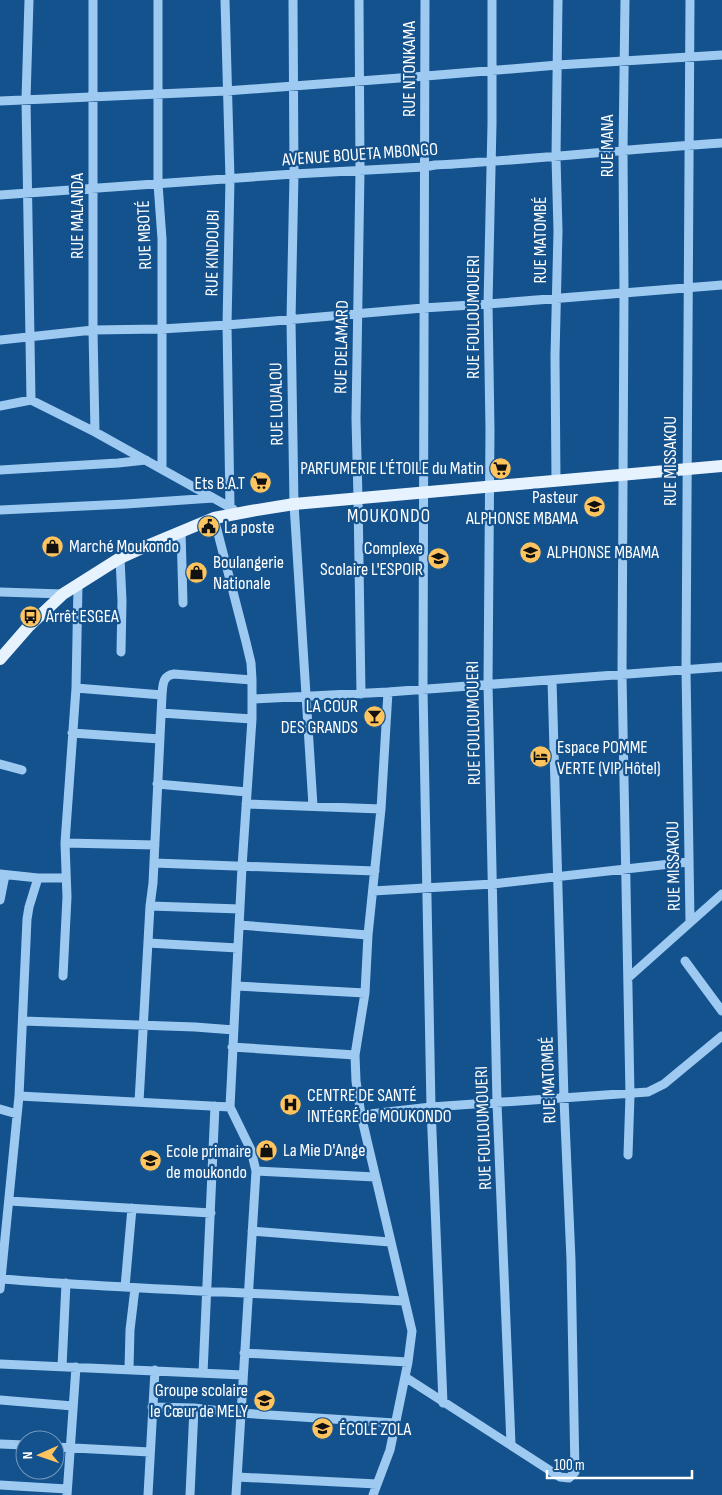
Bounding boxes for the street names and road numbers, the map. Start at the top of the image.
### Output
street label: RUE NTONKAMA [399,21,420,117]
street label: RUE MANA [597,114,618,177]
street label: AVENUE BOUETA MBONGO [280,139,439,170]
street label: RUE MALANDA [67,173,88,259]
street label: RUE MATOMBÉ [530,196,551,284]
street label: RUE MBOTÉ [133,200,156,270]
street label: RUE KINDOUBI [201,210,224,296]
street label: RUE FOULOUMOUERI [463,255,484,379]
street label: RUE DELAMARD [330,300,353,394]
street label: RUE LOUALOU [265,362,288,446]
street label: RUE MISSAKOU [660,416,681,506]
street label: RUE FOULOUMOUERI [462,661,485,785]
street label: RUE MISSAKOU [662,821,685,911]
street label: RUE MATOMBÉ [536,1036,561,1124]
street label: RUE FOULOUMOUERI [471,1066,496,1190]

